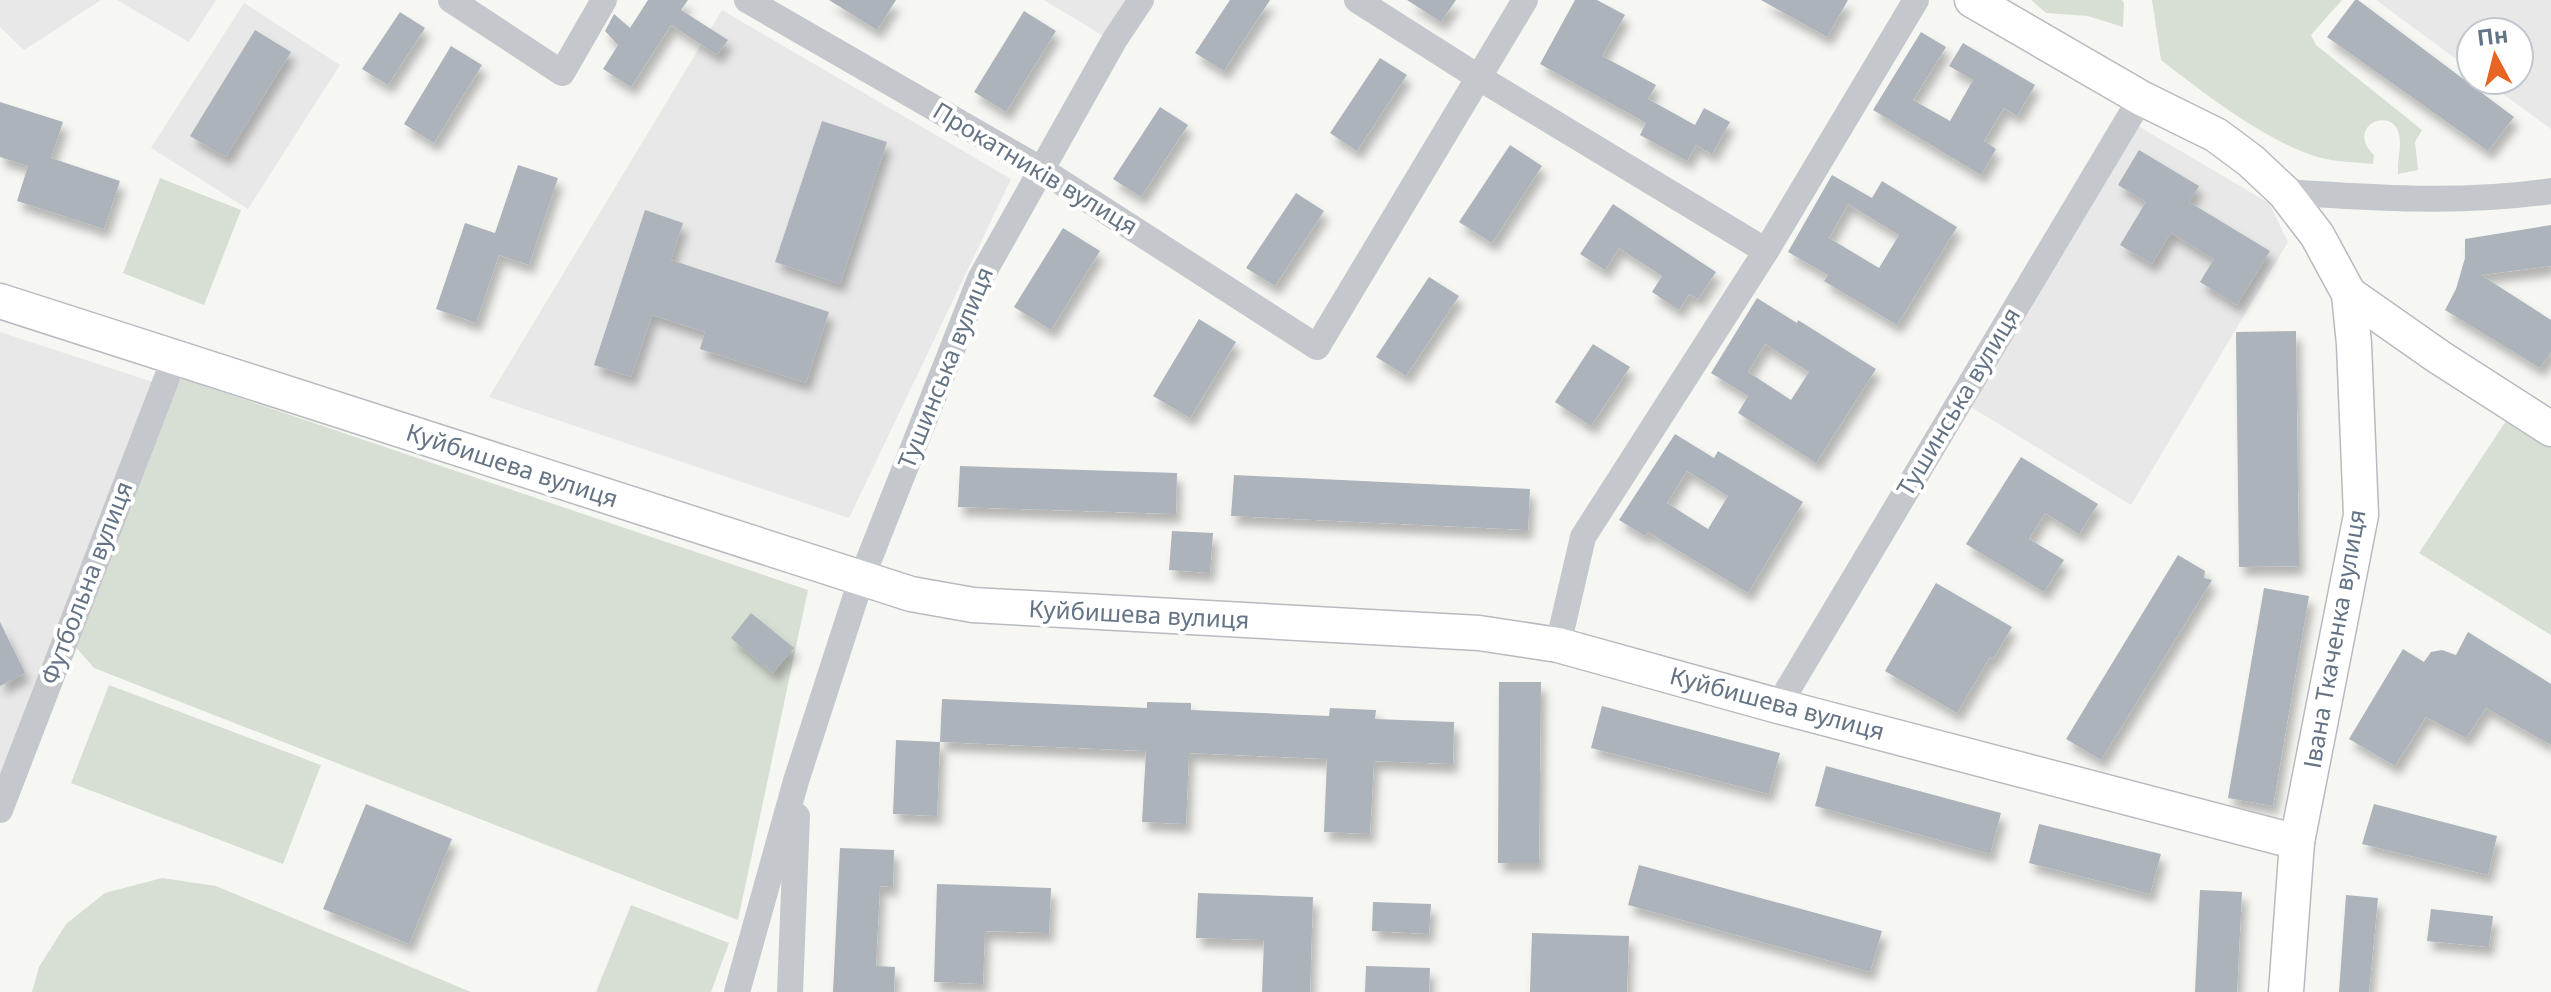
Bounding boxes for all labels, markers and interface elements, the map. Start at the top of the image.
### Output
north arrow [2455,16,2535,96]
text: Пн [2475,18,2510,52]
street label: Прокатників вулиця [927,94,1144,242]
street label: Тушинська вулиця [889,262,1000,473]
street label: Тушинська вулиця [1888,301,2027,502]
street label: Куйбишева вулиця [402,415,623,514]
street label: Футбольна вулиця [32,476,140,689]
street label: Івана Ткаченка вулиця [2295,507,2373,771]
street label: Куйбишева вулиця [1028,591,1250,636]
street label: Куйбишева вулиця [1666,658,1888,747]

